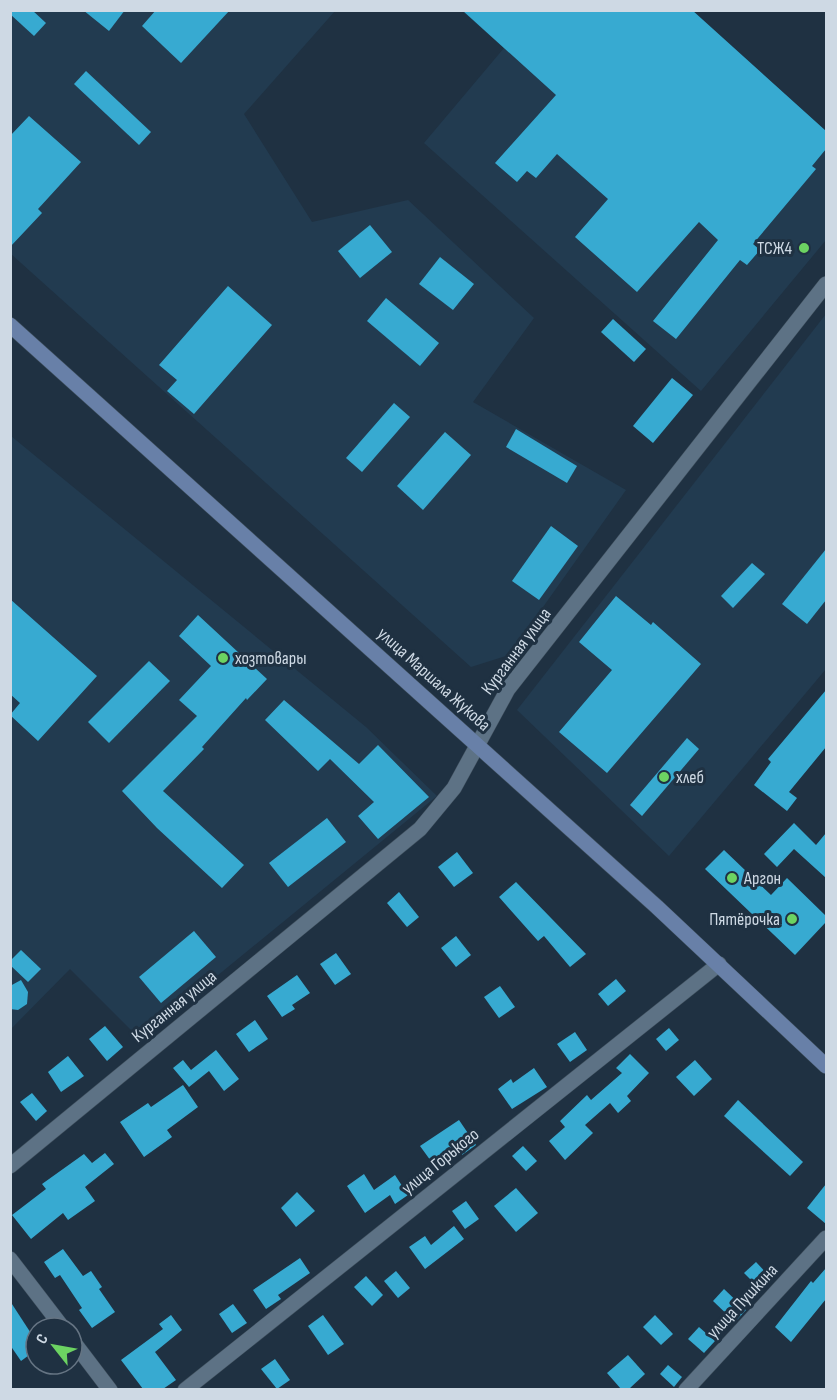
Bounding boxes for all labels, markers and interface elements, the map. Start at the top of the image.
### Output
place label: ТСЖ4 [757,238,792,259]
marker: ТСЖ4 [797,241,811,255]
street label: Курганная улица [477,604,556,699]
street label: улица Маршала Жукова [373,623,495,736]
place label: хозтовары [235,648,307,669]
marker: хозтовары [216,651,230,665]
place label: хлеб [676,767,704,788]
marker: хлеб [657,770,671,784]
place label: Аргон [743,868,781,889]
marker: Аргон [725,871,739,885]
place label: Пятёрочка [709,909,780,930]
marker: Пятёрочка [785,912,799,926]
street label: Курганная улица [128,966,221,1047]
street label: улица Горького [397,1124,483,1199]
street label: улица Пушкина [703,1260,782,1343]
north arrow [24,1316,84,1376]
text: С [32,1331,53,1347]

